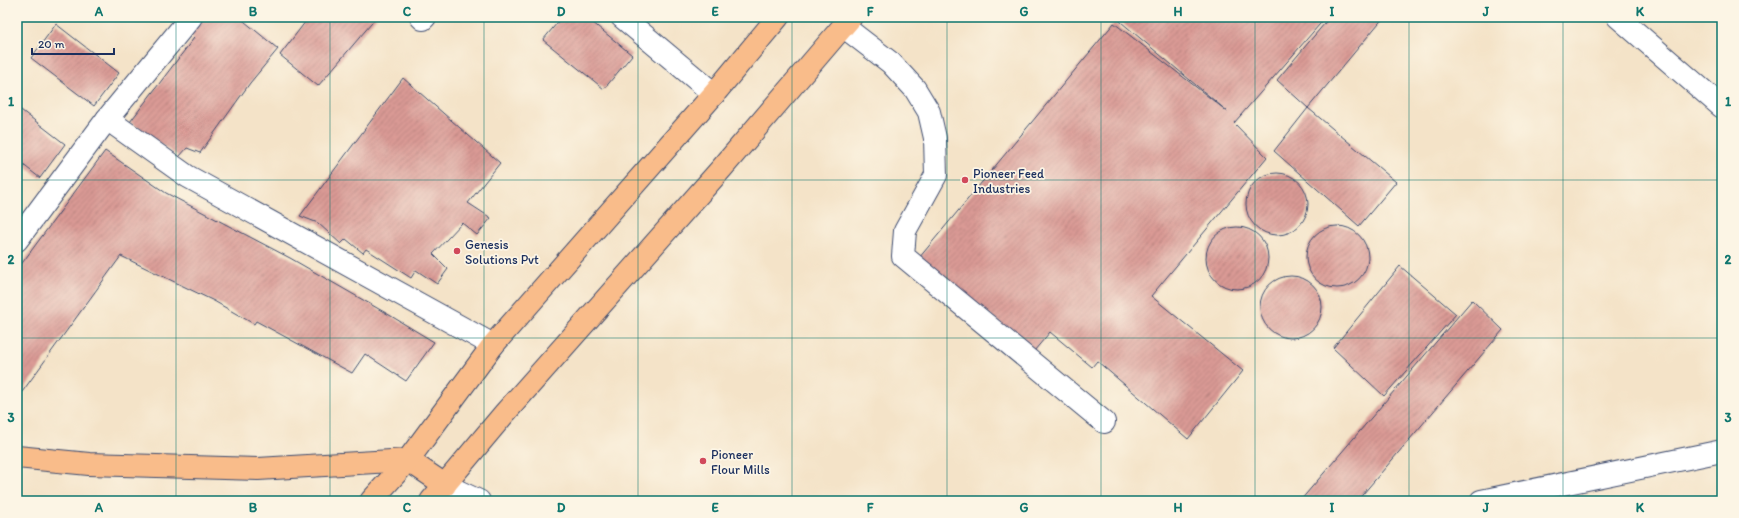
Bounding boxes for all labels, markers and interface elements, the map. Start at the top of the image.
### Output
text: A [94,4,104,19]
text: B [249,4,258,19]
text: C [403,4,412,19]
text: D [557,4,566,19]
text: E [711,4,719,19]
text: F [867,4,874,19]
text: G [1020,4,1029,19]
text: H [1174,4,1183,19]
text: I [1330,4,1335,19]
text: J [1482,4,1490,19]
text: K [1636,4,1645,19]
scale bar [32,30,114,56]
text: 20 m [38,37,65,51]
text: 1 [8,94,14,109]
text: 1 [1725,94,1731,109]
place label: Pioneer Feed Industries [973,166,1044,196]
marker: Pioneer Feed Industries [960,175,970,185]
place label: Genesis Solutions Pvt [465,237,539,267]
marker: Genesis Solutions Pvt [452,246,462,256]
text: 2 [8,252,15,267]
text: 2 [1725,252,1732,267]
text: 3 [7,410,15,425]
text: 3 [1724,410,1732,425]
place label: Pioneer Flour Mills [711,447,770,477]
marker: Pioneer Flour Mills [698,456,708,466]
text: A [94,500,104,515]
text: B [249,500,258,515]
text: C [403,500,412,515]
text: D [557,500,566,515]
text: E [711,500,719,515]
text: F [867,500,874,515]
text: G [1020,500,1029,515]
text: H [1174,500,1183,515]
text: I [1330,500,1335,515]
text: J [1482,500,1490,515]
text: K [1636,500,1645,515]

